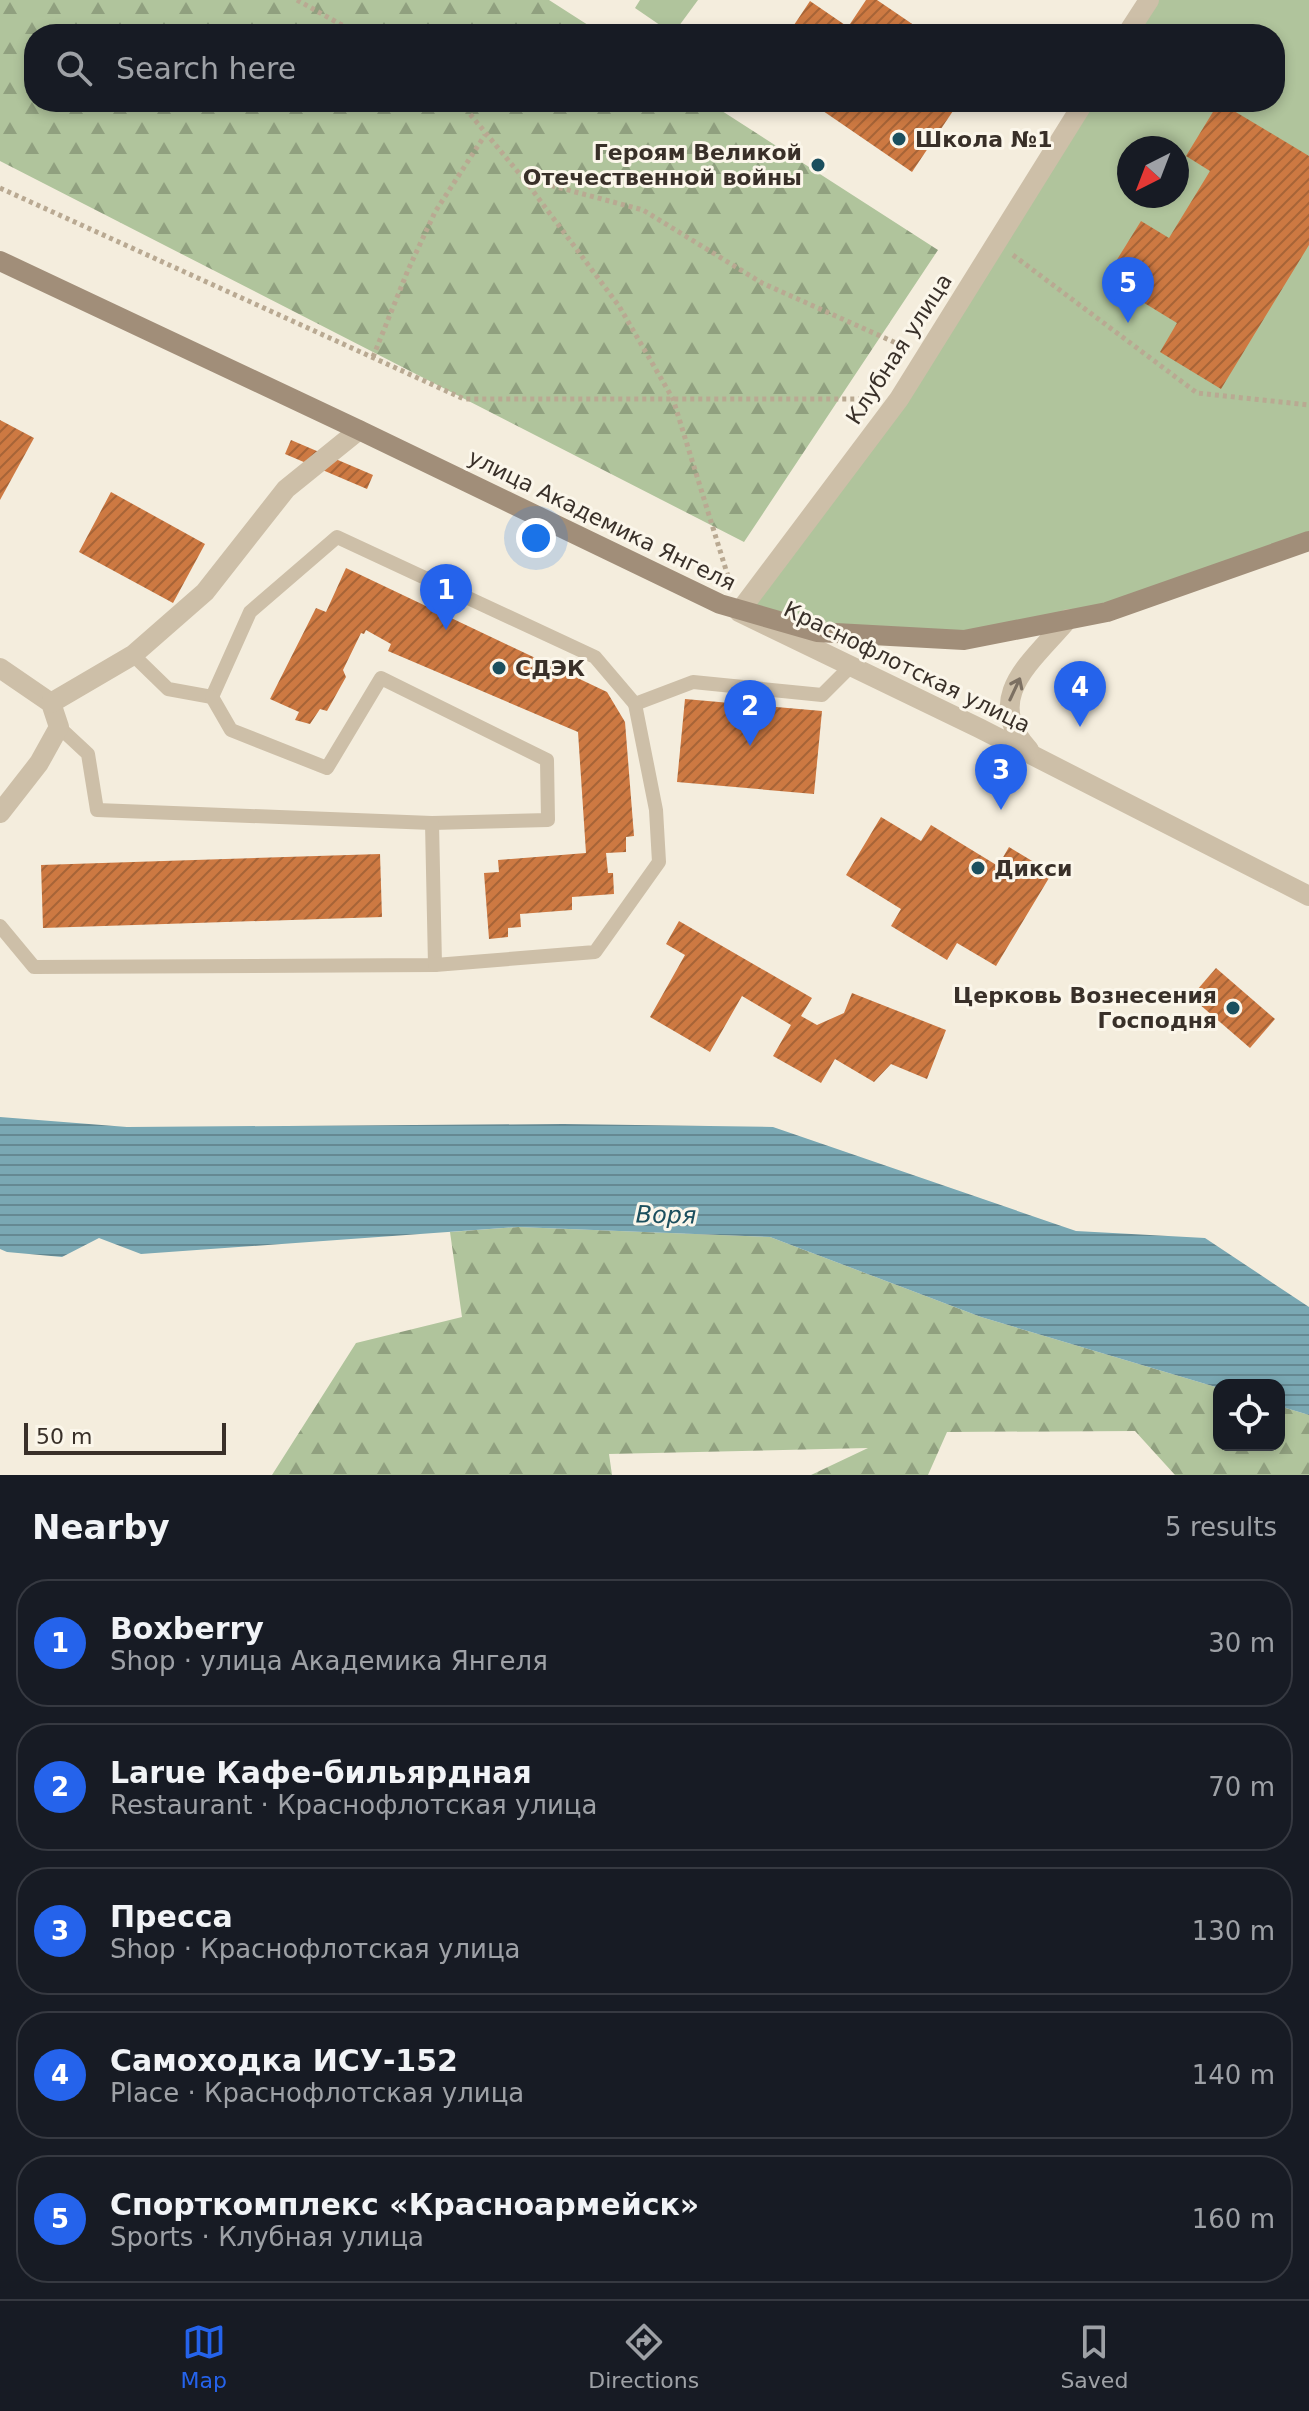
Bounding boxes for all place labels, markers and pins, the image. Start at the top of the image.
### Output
place label: Школа №1 [915,127,1053,152]
marker: Школа №1 [890,130,908,148]
place label: Героям Великой Отечественной войны [523,140,802,190]
marker: Героям Великой Отечественной войны [809,156,827,174]
pin: 5 [1102,257,1154,323]
pin: 1 [420,564,472,630]
place label: СДЭК [515,656,585,681]
marker: СДЭК [490,659,508,677]
pin: 4 [1054,661,1106,727]
pin: 2 [724,680,776,746]
pin: 3 [975,744,1027,810]
place label: Дикси [994,856,1072,881]
marker: Дикси [969,859,987,877]
place label: Церковь Вознесения Господня [953,983,1217,1033]
marker: Церковь Вознесения Господня [1224,999,1242,1017]

